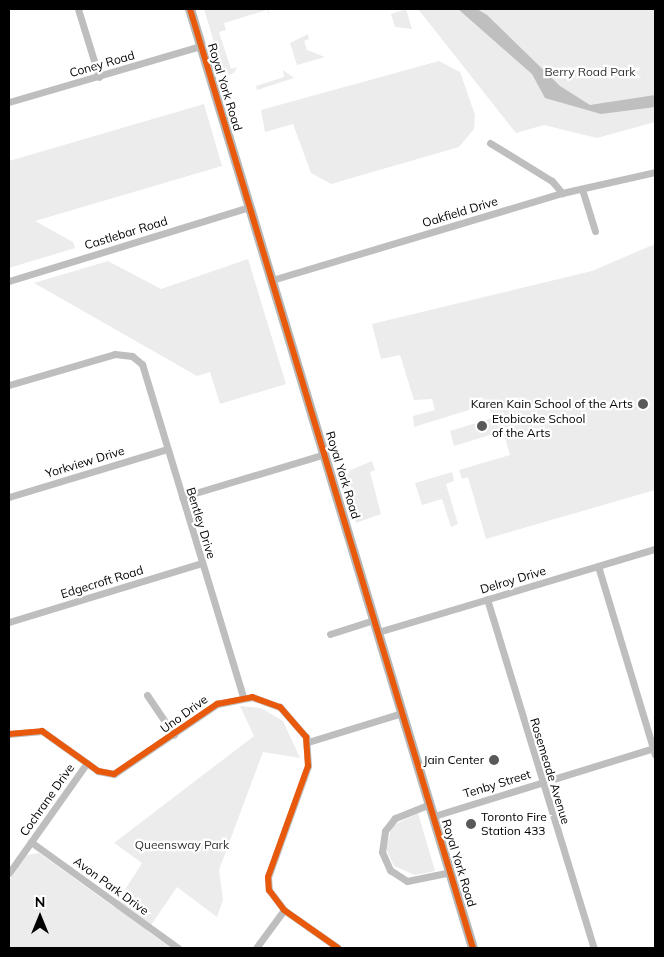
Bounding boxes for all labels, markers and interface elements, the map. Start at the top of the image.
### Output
street label: Royal York Road [205,42,245,132]
street label: Coney Road [68,48,136,80]
park label: Berry Road Park [544,65,636,79]
street label: Oakfield Drive [420,194,500,230]
street label: Castlebar Road [83,214,169,252]
place label: Karen Kain School of the Arts [471,397,633,411]
marker: Karen Kain School of the Arts [637,398,649,410]
place label: Etobicoke School of the Arts [492,412,585,440]
marker: Etobicoke School of the Arts [476,420,488,432]
street label: Royal York Road [323,430,363,520]
street label: Yorkview Drive [44,443,126,481]
street label: Bentley Drive [183,486,219,560]
street label: Edgecroft Road [59,563,145,601]
street label: Delroy Drive [478,563,548,597]
street label: Uno Drive [158,692,210,736]
street label: Rosemeade Avenue [527,716,573,826]
place label: Jain Center [423,753,484,767]
marker: Jain Center [488,754,500,766]
street label: Cochrane Drive [17,761,77,839]
street label: Tenby Street [462,767,532,801]
place label: Toronto Fire Station 433 [481,810,547,838]
street label: Royal York Road [439,818,479,908]
marker: Toronto Fire Station 433 [465,818,477,830]
park label: Queensway Park [135,838,229,852]
street label: Avon Park Drive [71,854,151,918]
north arrow [15,892,65,942]
text: N [35,893,45,911]

